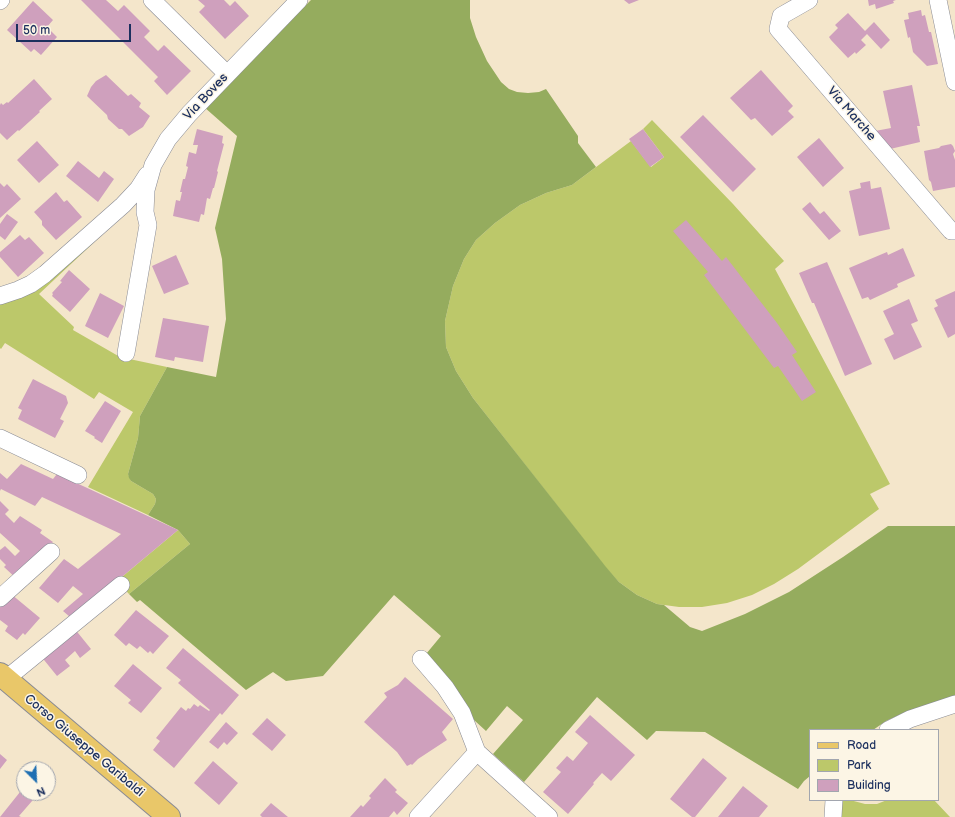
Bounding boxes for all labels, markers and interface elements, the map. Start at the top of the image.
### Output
scale bar [18,16,133,42]
text: 50 m [23,23,50,38]
street label: Via Boves [180,70,232,124]
street label: Via Marche [823,84,879,144]
street label: Corso Giuseppe Garibaldi [21,691,147,801]
legend [809,729,939,801]
text: Road [847,738,876,753]
text: Park [847,758,871,773]
north arrow [16,761,56,801]
text: Building [847,778,891,793]
text: N [34,784,47,799]

